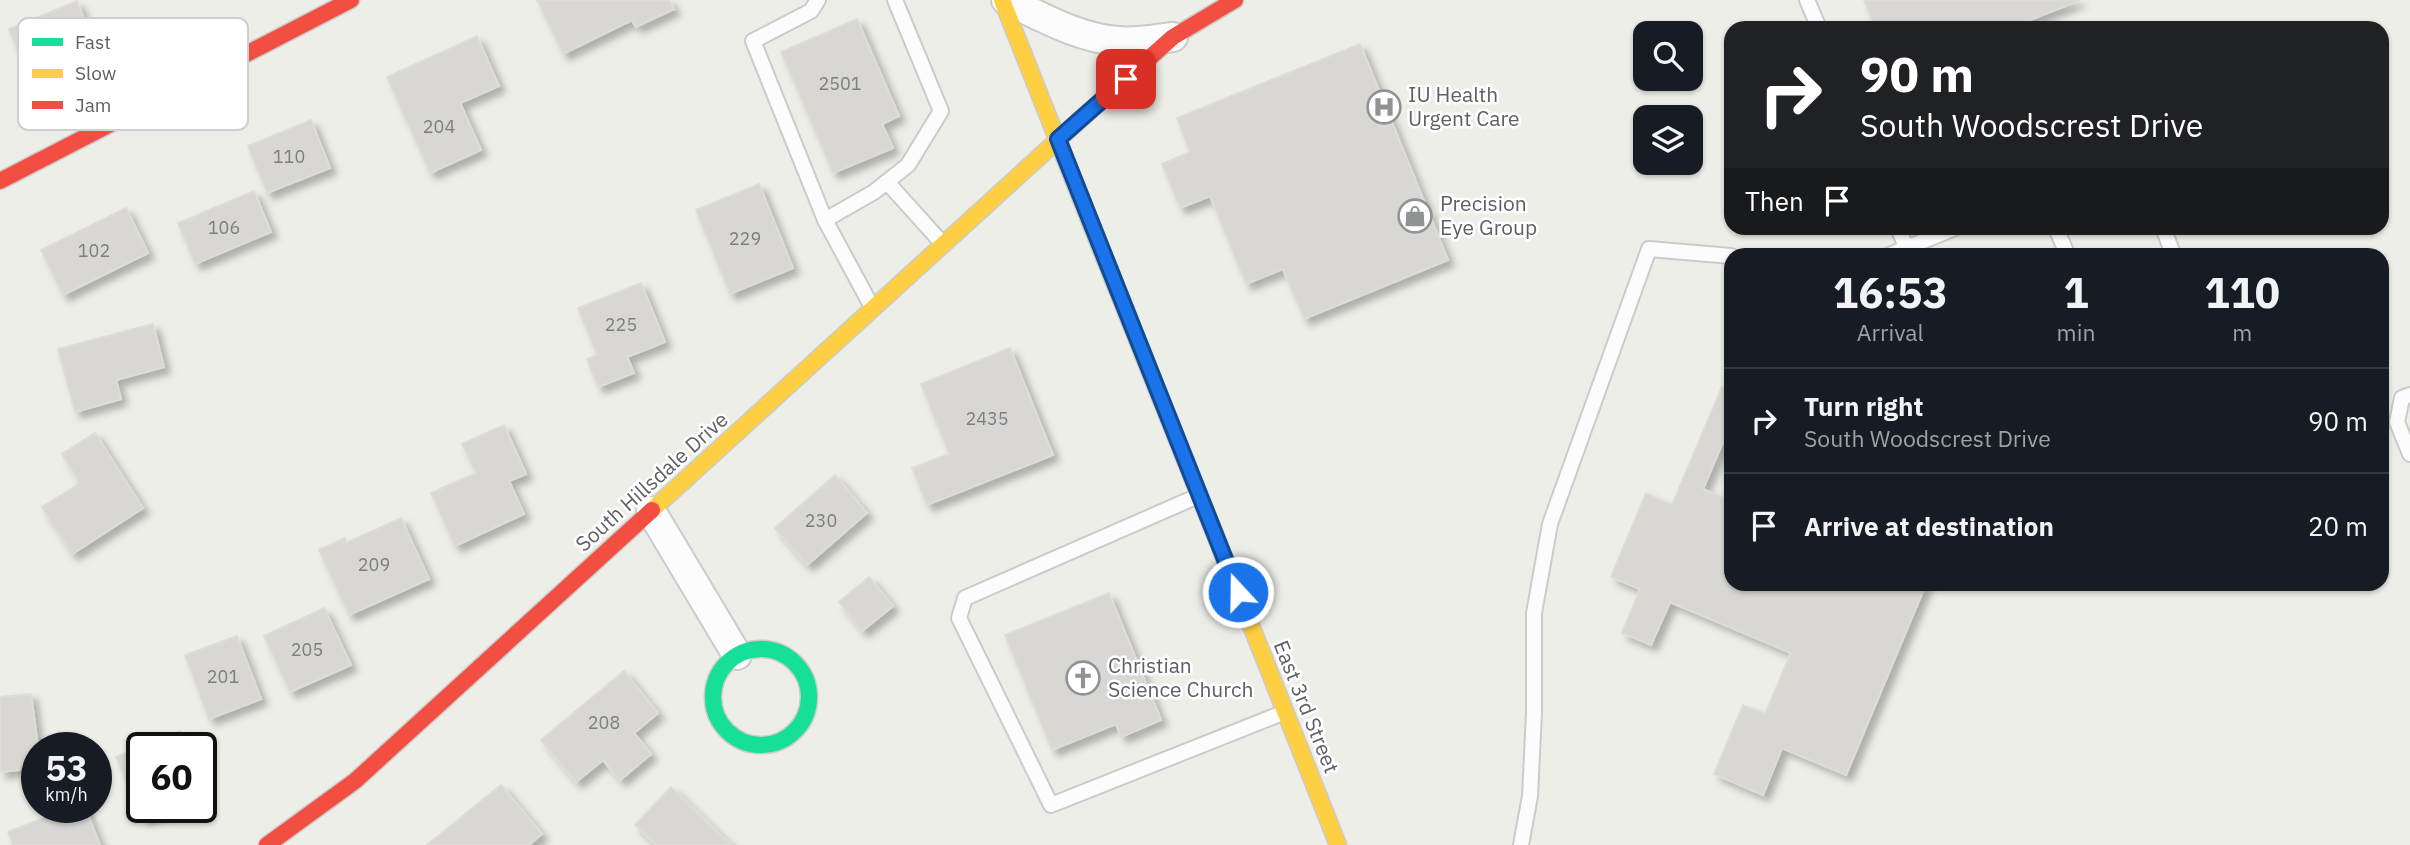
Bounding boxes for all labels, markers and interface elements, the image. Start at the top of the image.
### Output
legend [18,18,248,130]
map controls [1633,21,1703,175]
button: search [1633,21,1703,91]
text: Fast [75,30,111,54]
text: 90 m [1860,42,1974,105]
pin [1096,49,1156,109]
icon: right [1745,49,1836,140]
icon: arrive [1107,60,1145,98]
text: Slow [75,61,116,85]
house number: 2501 [818,72,862,95]
place label: IU Health Urgent Care [1408,80,1520,132]
hospital icon: IU Health Urgent Care [1365,88,1403,126]
text: Jam [75,93,111,117]
text: South Woodscrest Drive [1860,104,2203,146]
button: layers [1633,105,1703,175]
house number: 204 [423,115,455,138]
house number: 110 [273,145,305,168]
icon: arrive [1818,182,1856,220]
text: Then [1745,184,1804,218]
place label: Precision Eye Group [1440,189,1537,241]
shop icon: Precision Eye Group [1396,197,1434,235]
house number: 106 [208,216,240,239]
house number: 229 [729,227,761,250]
house number: 102 [78,239,110,262]
text: 16:53 [1833,265,1948,320]
text: 1 [2063,265,2089,320]
text: 110 [2204,265,2280,320]
house number: 225 [605,313,637,336]
text: Arrival [1857,317,1924,347]
text: min [2057,317,2095,347]
text: m [2232,317,2252,347]
text: Turn right [1804,389,1923,423]
icon: right [1745,402,1783,440]
text: 90 m [2308,404,2368,438]
street label: South Hillsdale Drive [569,405,734,557]
house number: 2435 [965,407,1009,430]
text: South Woodscrest Drive [1804,423,2051,453]
icon: arrive [1745,507,1783,545]
house number: 230 [805,509,837,532]
text: Arrive at destination [1804,509,2054,543]
text: 20 m [2308,509,2368,543]
house number: 209 [358,553,390,576]
position arrow [1201,555,1275,629]
street label: East 3rd Street [1268,636,1346,777]
house number: 205 [291,638,323,661]
place label: Christian Science Church [1108,651,1253,703]
church icon: Christian Science Church [1064,659,1102,697]
house number: 201 [207,665,239,688]
house number: 208 [588,711,620,734]
speed limit sign: 60 [126,732,217,823]
text: 53 [45,745,88,791]
text: km/h [45,783,88,806]

